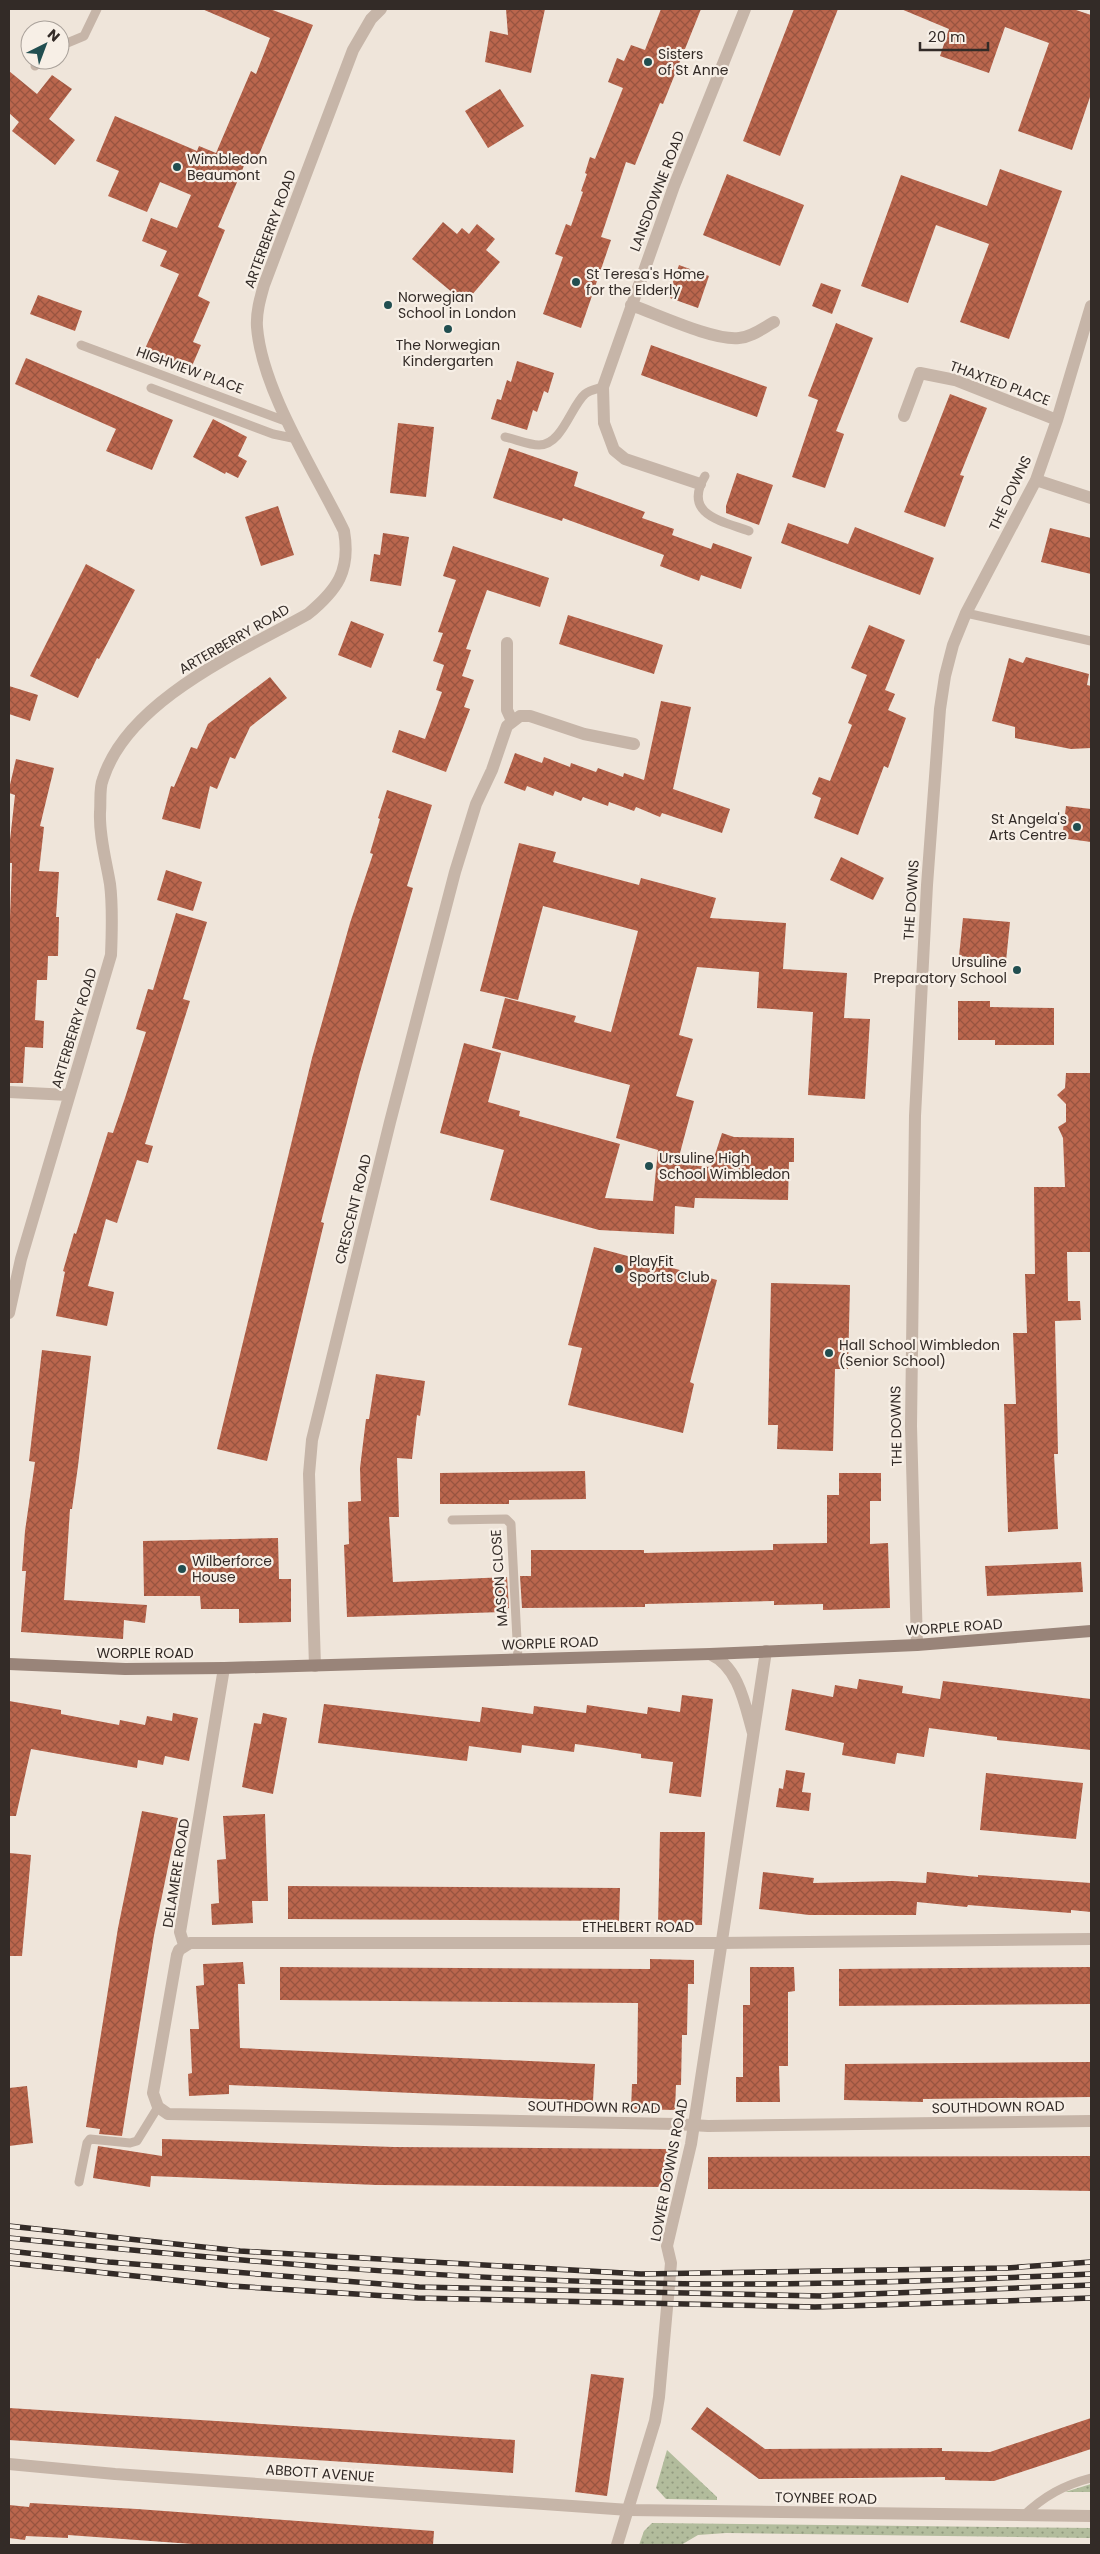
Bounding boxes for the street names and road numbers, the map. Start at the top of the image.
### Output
street label: LANSDOWNE ROAD [625,128,689,254]
street label: ARTERBERRY ROAD [239,167,301,291]
street label: HIGHVIEW PLACE [134,341,246,399]
street label: THAXTED PLACE [947,356,1053,410]
street label: THE DOWNS [984,452,1036,534]
street label: ARTERBERRY ROAD [175,599,293,679]
street label: THE DOWNS [898,859,924,941]
street label: ARTERBERRY ROAD [46,965,102,1091]
street label: CRESCENT ROAD [330,1152,376,1266]
street label: THE DOWNS [885,1385,907,1467]
street label: MASON CLOSE [486,1529,512,1627]
street label: WORPLE ROAD [905,1614,1003,1640]
street label: WORPLE ROAD [501,1631,599,1655]
street label: WORPLE ROAD [96,1643,194,1663]
street label: DELAMERE ROAD [158,1817,195,1929]
street label: ETHELBERT ROAD [582,1917,694,1937]
street label: SOUTHDOWN ROAD [527,2096,661,2118]
street label: SOUTHDOWN ROAD [931,2096,1065,2118]
street label: LOWER DOWNS ROAD [645,2097,693,2243]
street label: ABBOTT AVENUE [265,2459,375,2487]
street label: TOYNBEE ROAD [775,2487,877,2509]

